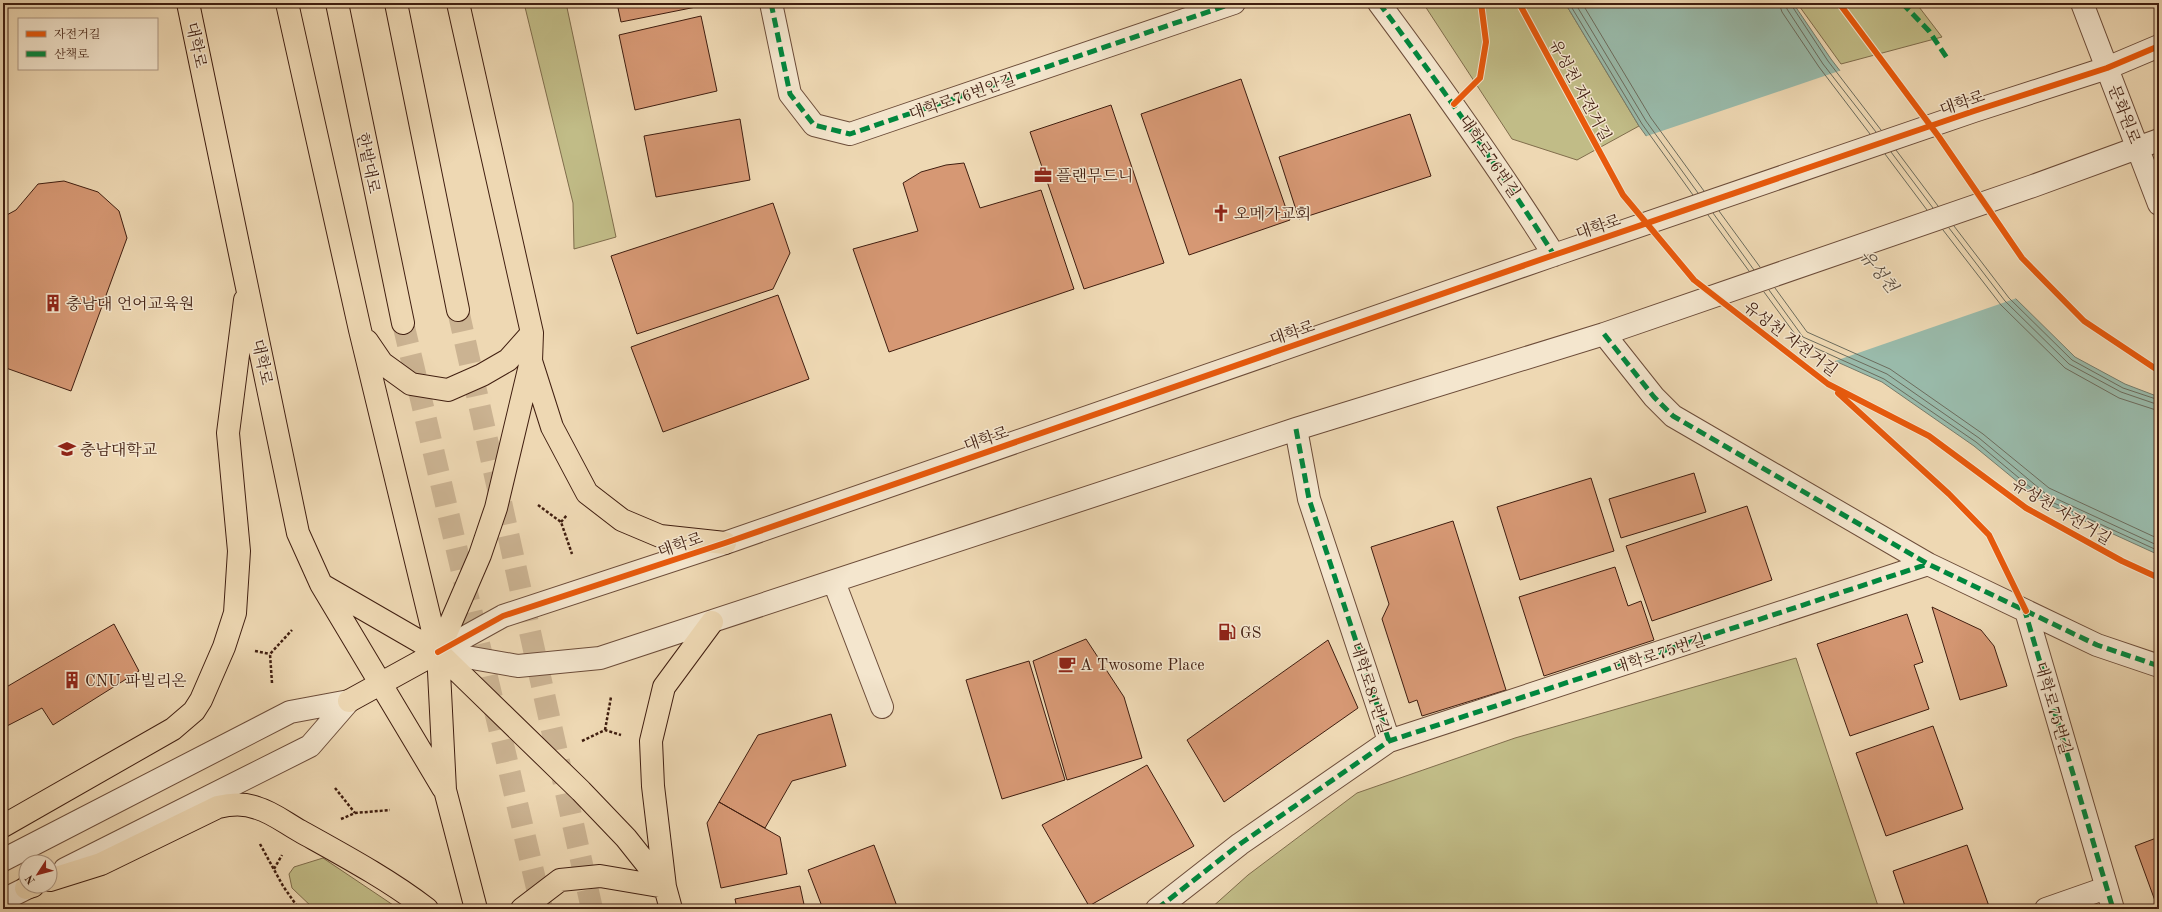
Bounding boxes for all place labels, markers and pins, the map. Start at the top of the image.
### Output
office icon: 플랜무드니 [1033,165,1053,185]
place label: 플랜무드니 [1056,167,1133,185]
church icon: 오메가교회 [1211,203,1231,223]
place label: 오메가교회 [1234,206,1311,223]
building icon: 충남대 언어교육원 [43,293,63,313]
place label: 충남대 언어교육원 [66,295,194,313]
school or university icon: 충남대학교 [57,439,77,459]
place label: 충남대학교 [80,441,157,459]
fuel station icon: GS [1217,622,1237,642]
place label: GS [1240,626,1262,642]
cafe icon: A Twosome Place [1057,654,1077,674]
place label: A Twosome Place [1080,658,1205,674]
building icon: CNU 파빌리온 [62,670,82,690]
place label: CNU 파빌리온 [85,672,187,690]

